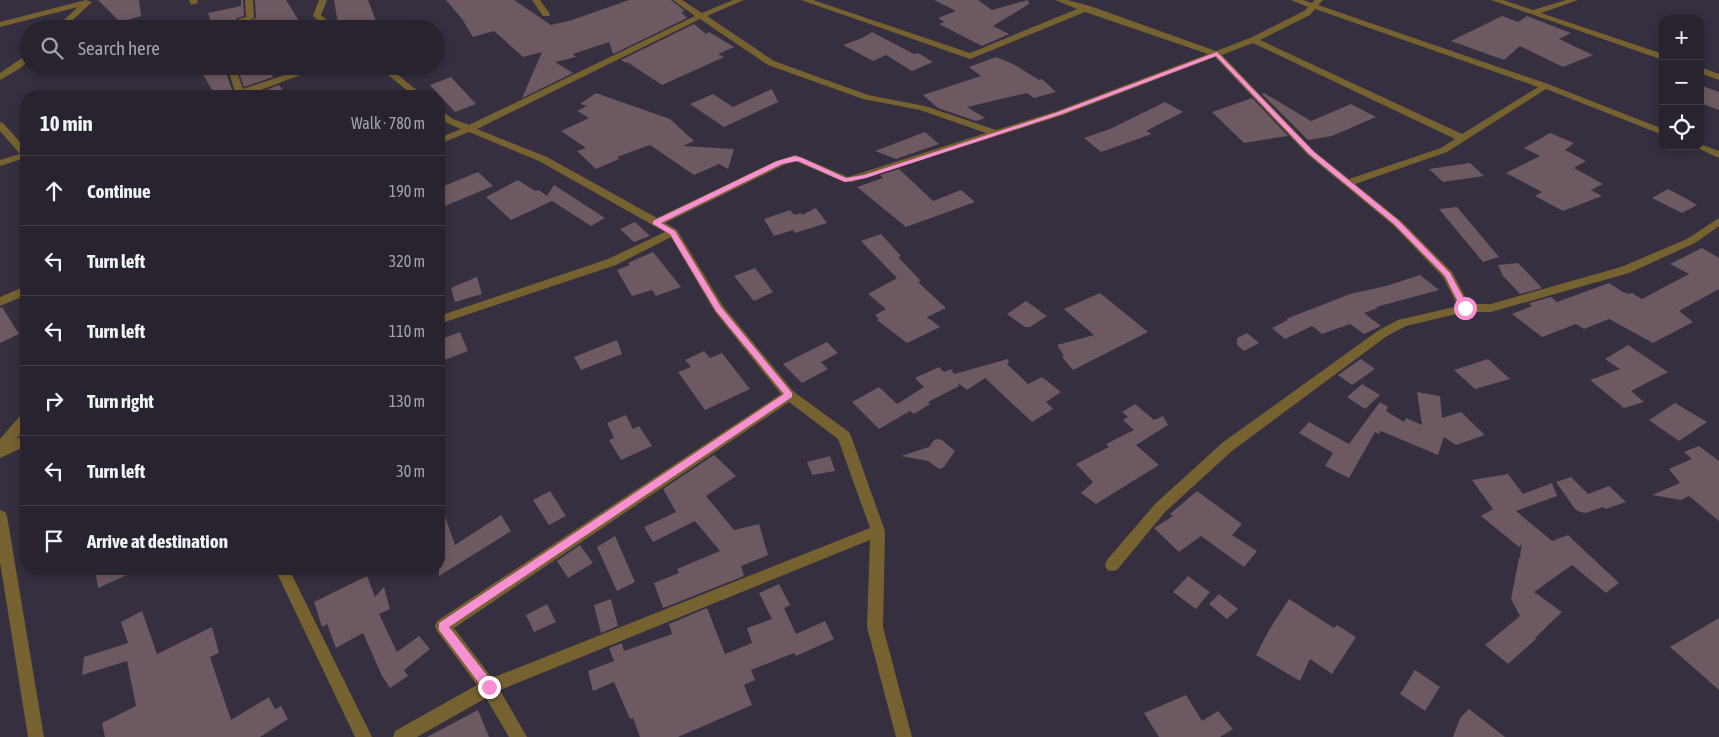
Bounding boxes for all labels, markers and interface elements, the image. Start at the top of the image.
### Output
map controls [1659,15,1704,150]
button: + [1659,15,1704,60]
search box [20,20,445,75]
icon: search [38,34,66,62]
text: Search here [78,37,160,59]
button: − [1659,60,1704,105]
button: locate [1659,105,1704,150]
text: 10 min [40,111,93,135]
text: Walk · 780 m [351,114,425,132]
icon: ahead [40,177,68,205]
text: Continue [87,180,151,202]
text: 190 m [389,182,425,200]
icon: left [40,247,68,275]
text: Turn left [87,250,145,272]
text: 320 m [389,252,425,270]
route start [1454,297,1477,320]
icon: left [40,317,68,345]
text: Turn left [87,320,145,342]
text: 110 m [389,322,425,340]
icon: right [40,387,68,415]
text: Turn right [87,390,154,412]
text: 130 m [389,392,425,410]
icon: left [40,457,68,485]
text: Turn left [87,460,145,482]
text: 30 m [396,462,425,480]
icon: arrive [40,527,68,555]
text: Arrive at destination [87,530,228,552]
route end [478,676,501,699]

